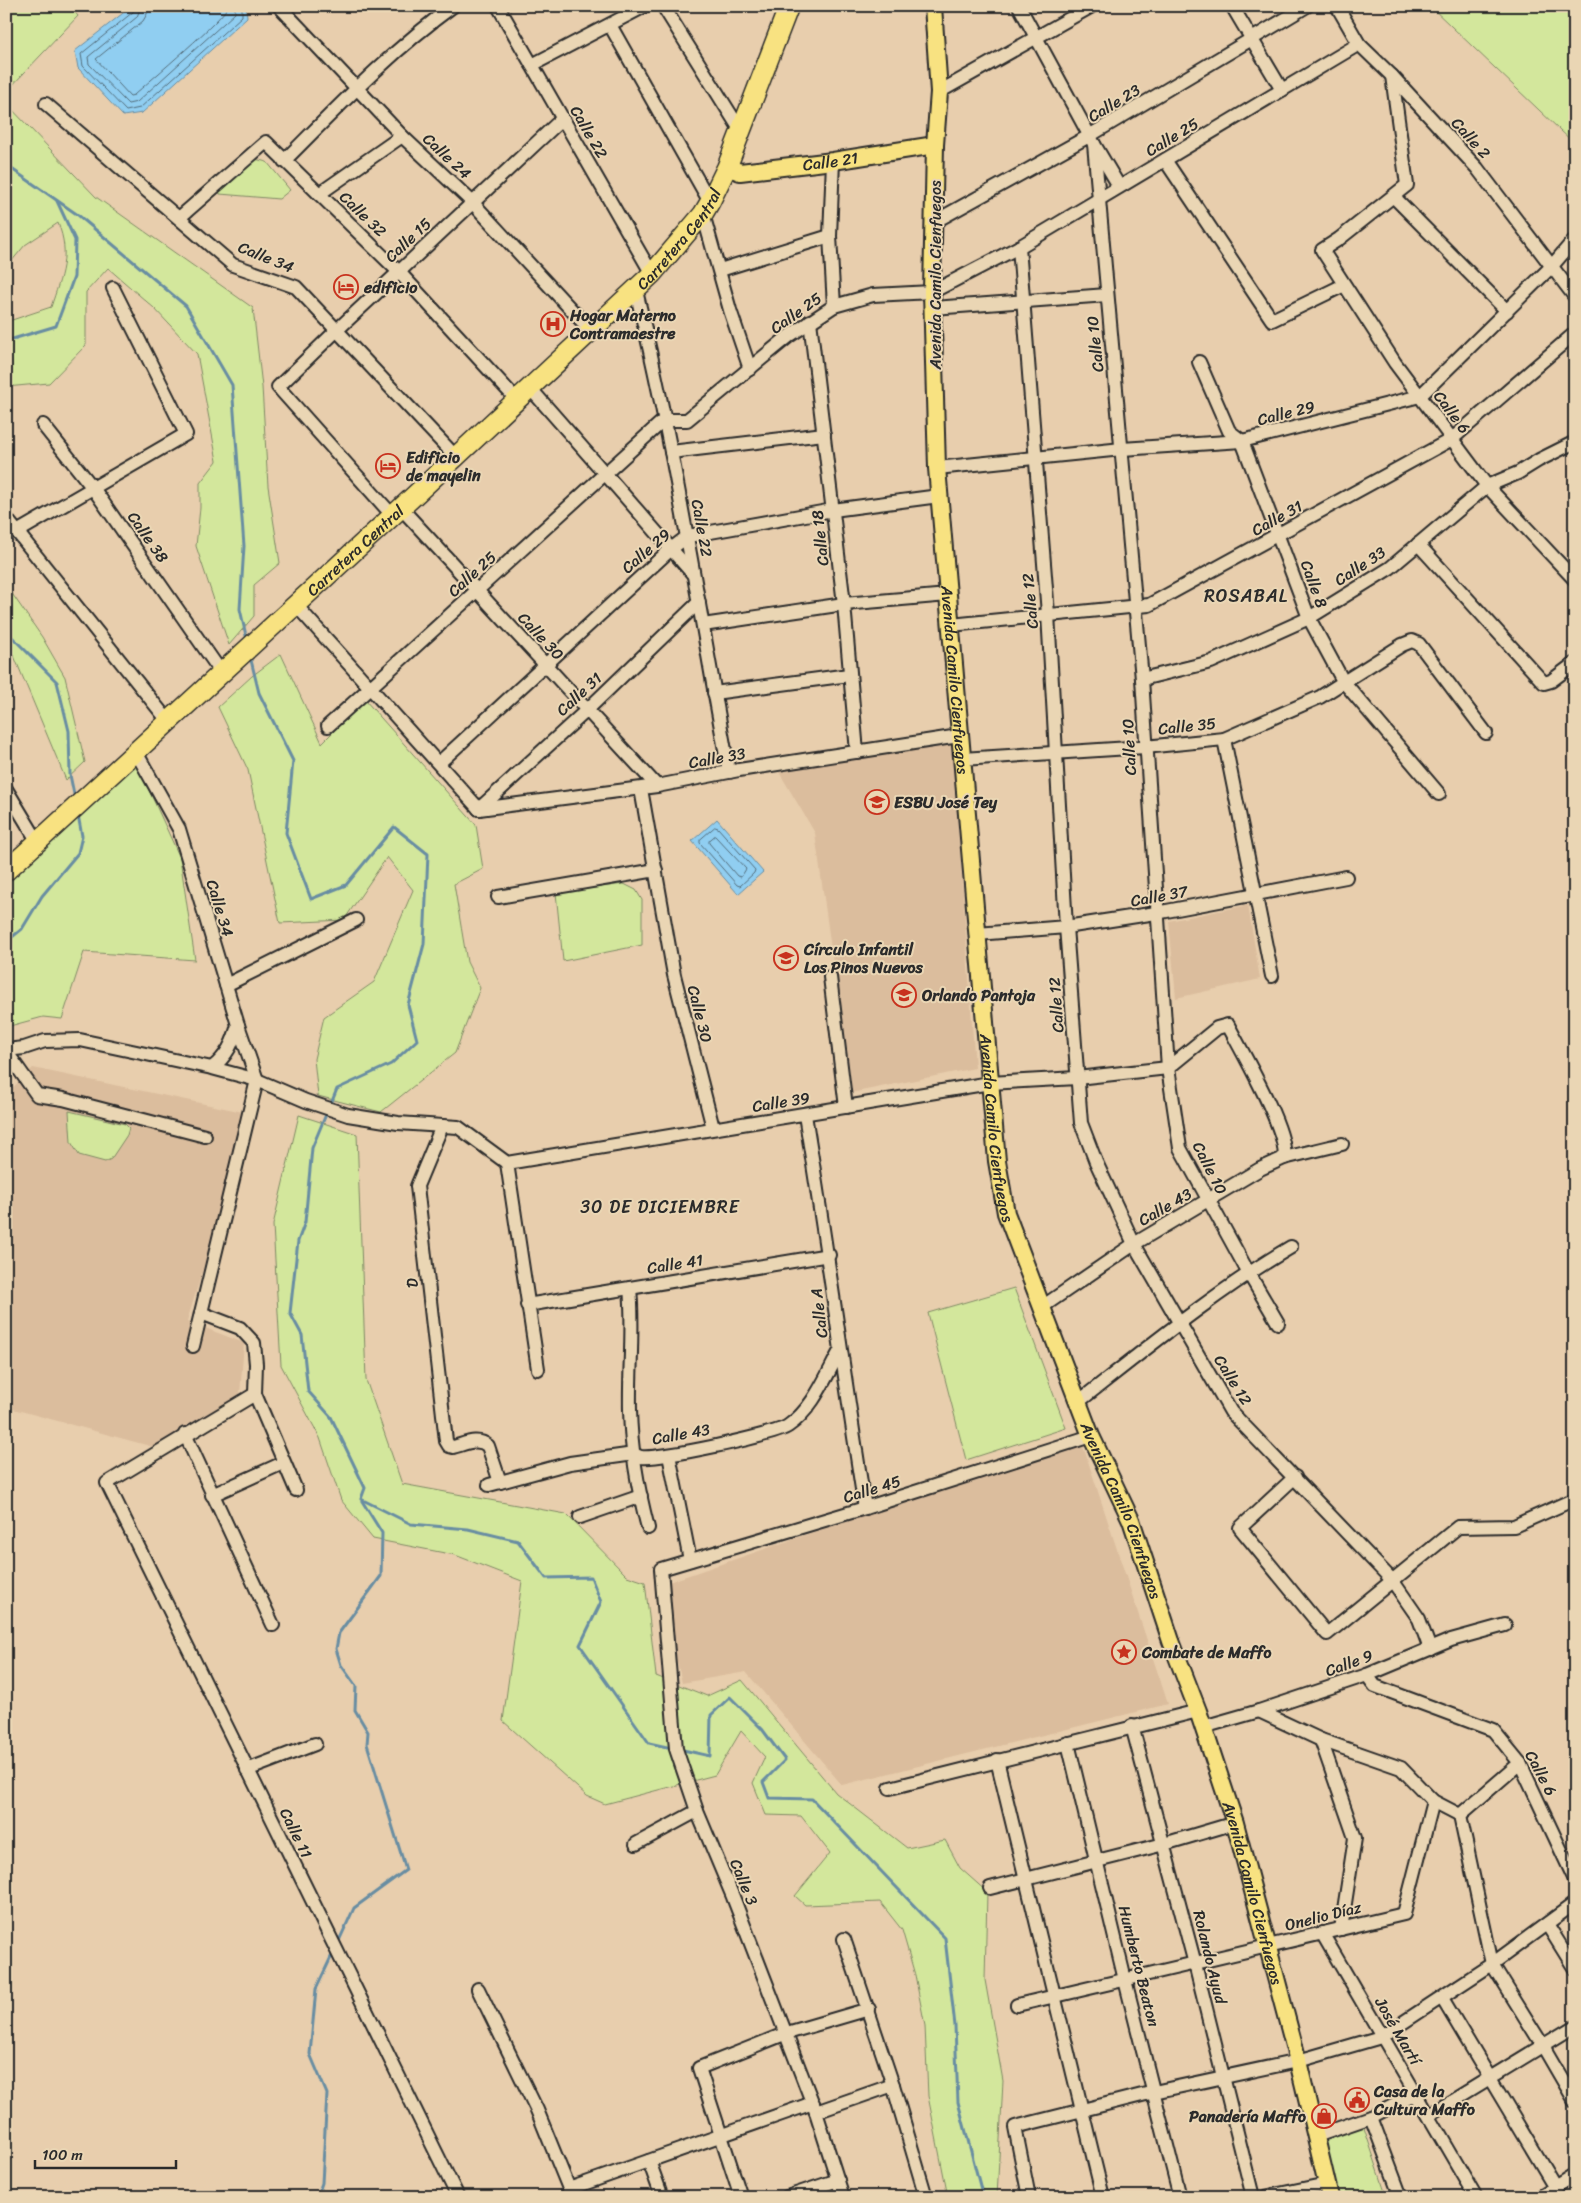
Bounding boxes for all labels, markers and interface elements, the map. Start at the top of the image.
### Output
street label: Calle 23 [1082,76,1146,130]
street label: Calle 22 [562,100,616,164]
street label: Calle 25 [1139,109,1205,165]
street label: Calle 2 [1444,110,1498,166]
street label: Calle 24 [416,125,478,187]
street label: Calle 21 [801,143,860,179]
street label: Avenida Camilo Cienfuegos [921,180,950,371]
street label: Carretera Central [629,183,729,297]
street label: Calle 32 [332,184,394,244]
street label: Calle 15 [378,210,439,270]
street label: Calle 34 [234,233,298,281]
place label: edificio [363,273,418,302]
hotel icon: edificio [333,274,359,300]
street label: Calle 25 [764,284,828,342]
place label: Hogar Materno Contramaestre [569,301,677,348]
hospital icon: Hogar Materno Contramaestre [540,311,566,337]
street label: Calle 10 [1078,314,1112,374]
street label: Calle 6 [1426,384,1478,440]
street label: Calle 29 [1254,392,1318,434]
place label: Edificio de mayelin [406,443,481,490]
hotel icon: Edificio de mayelin [375,453,401,479]
street label: Calle 31 [1246,492,1308,544]
street label: Carretera Central [299,497,411,603]
street label: Calle 22 [683,497,721,559]
street label: Calle 38 [120,505,177,569]
street label: Calle 18 [803,508,837,567]
street label: Calle 29 [614,521,678,581]
street label: Calle 33 [1328,538,1392,594]
street label: Calle 25 [441,543,504,604]
street label: Calle 8 [1292,556,1336,612]
street label: Calle 12 [1013,572,1047,630]
district label: ROSABAL [1204,580,1288,612]
street label: Avenida Camilo Cienfuegos [933,583,978,776]
street label: Calle 30 [510,605,572,667]
street label: Calle 31 [549,664,609,723]
street label: Calle 35 [1157,709,1218,743]
street label: Calle 10 [1113,718,1145,776]
street label: Calle 33 [686,739,748,777]
place label: ESBU José Tey [894,788,998,817]
school or university icon: ESBU José Tey [864,789,890,815]
street label: Calle 34 [198,876,242,940]
street label: Calle 37 [1128,877,1191,915]
place label: Círculo Infantil Los Pinos Nuevos [803,935,924,982]
school or university icon: Círculo Infantil Los Pinos Nuevos [773,945,799,971]
street label: Calle 12 [1040,976,1072,1034]
place label: Orlando Pantoja [921,981,1036,1010]
street label: Calle 30 [679,982,721,1046]
school or university icon: Orlando Pantoja [891,982,917,1008]
street label: Avenida Camilo Cienfuegos [971,1032,1023,1227]
street label: Calle 39 [750,1083,812,1121]
street label: Calle 10 [1184,1136,1236,1200]
street label: Calle 43 [1132,1180,1198,1234]
district label: 30 DE DICIEMBRE [580,1191,740,1223]
street label: Calle 41 [645,1245,705,1283]
street label: D [397,1276,427,1289]
street label: Calle A [802,1286,836,1340]
street label: Calle 12 [1206,1349,1260,1411]
street label: Calle 43 [650,1415,712,1453]
street label: Avenida Camilo Cienfuegos [1072,1417,1171,1603]
street label: Calle 45 [839,1466,905,1512]
place label: Combate de Maffo [1141,1638,1271,1667]
place icon: Combate de Maffo [1111,1639,1137,1665]
street label: Calle 9 [1321,1641,1377,1685]
street label: Calle 6 [1517,1745,1565,1801]
street label: Avenida Camilo Cienfuegos [1214,1796,1292,1988]
street label: Calle 11 [271,1803,321,1863]
street label: Calle 3 [722,1854,767,1910]
street label: Onelio Díaz [1282,1892,1365,1939]
street label: Humberto Beaton [1110,1902,1168,2030]
street label: Rolando Ayud [1184,1907,1236,2008]
street label: José Martí [1366,1991,1430,2073]
place label: Casa de la Cultura Maffo [1373,2077,1476,2124]
public building icon: Casa de la Cultura Maffo [1344,2087,1370,2113]
place label: Panadería Maffo [1189,2102,1306,2131]
shop icon: Panadería Maffo [1311,2103,1337,2129]
scale bar [35,2138,176,2170]
text: 100 m [42,2142,83,2168]

